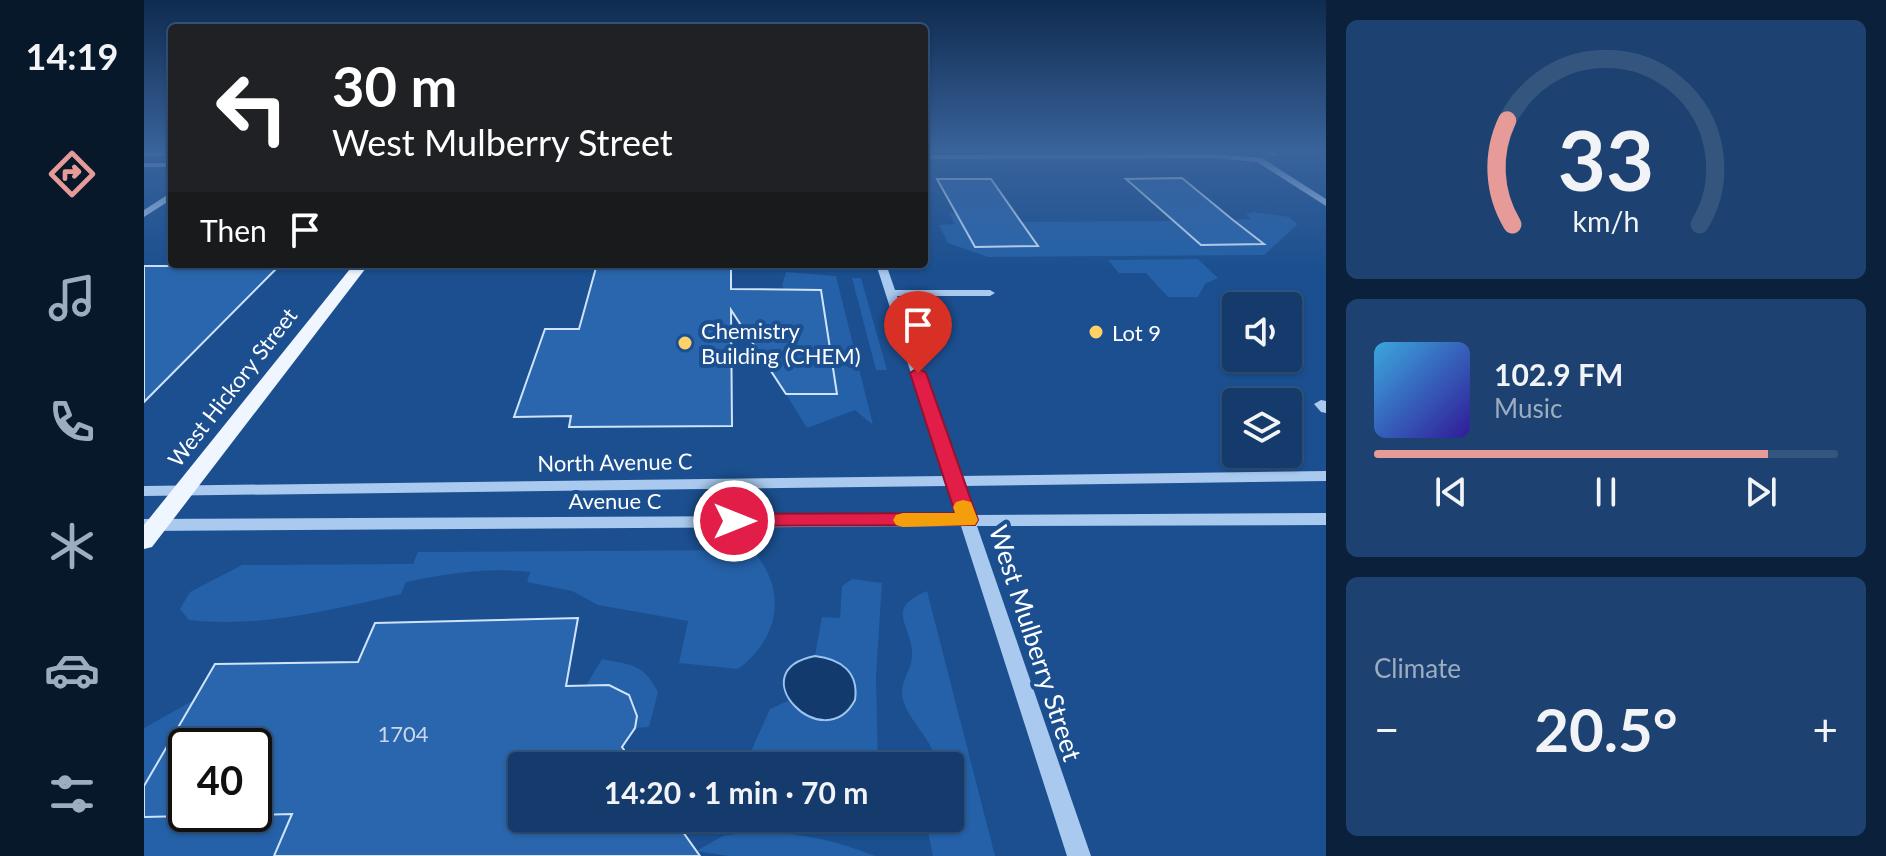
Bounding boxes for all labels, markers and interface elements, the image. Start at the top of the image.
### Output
text: 14:19 [26,34,118,78]
text: 30 m [332,52,457,119]
icon: left [200,56,304,160]
text: 33 [1558,109,1654,209]
text: West Mulberry Street [332,120,673,164]
icon: directions [44,146,100,202]
text: km/h [1573,205,1639,239]
icon: arrive [283,208,327,252]
text: Then [200,212,267,248]
icon: music [44,270,100,326]
pin [884,291,952,373]
map controls [1222,292,1302,468]
button: sound [1222,292,1302,372]
street label: West Hickory Street [162,302,302,472]
icon: arrive [896,303,940,347]
place label: Chemistry Building (CHEM) [701,317,861,369]
place label: Lot 9 [1112,319,1161,346]
marker: Lot 9 [1087,323,1105,341]
marker: Chemistry Building (CHEM) [676,334,694,352]
text: 102.9 FM [1494,356,1623,392]
button: layers [1222,388,1302,468]
text: Music [1494,392,1562,424]
icon: phone [44,394,100,450]
street label: North Avenue C [537,447,693,477]
icon: previous [1429,470,1473,514]
icon: pause [1584,470,1628,514]
icon: next [1739,470,1783,514]
position arrow [692,479,776,563]
street label: Avenue C [568,487,662,514]
icon: climate [44,518,100,574]
street label: West Mulberry Street [983,521,1089,766]
icon: car [44,642,100,698]
text: Climate [1374,652,1461,684]
text: 20.5° [1534,693,1678,765]
text: − [1374,703,1400,755]
text: + [1812,703,1838,755]
house number: 1704 [377,720,429,747]
speed limit sign: 40 [168,728,272,832]
icon: filters [44,766,100,822]
text: 14:20 · 1 min · 70 m [604,774,868,810]

